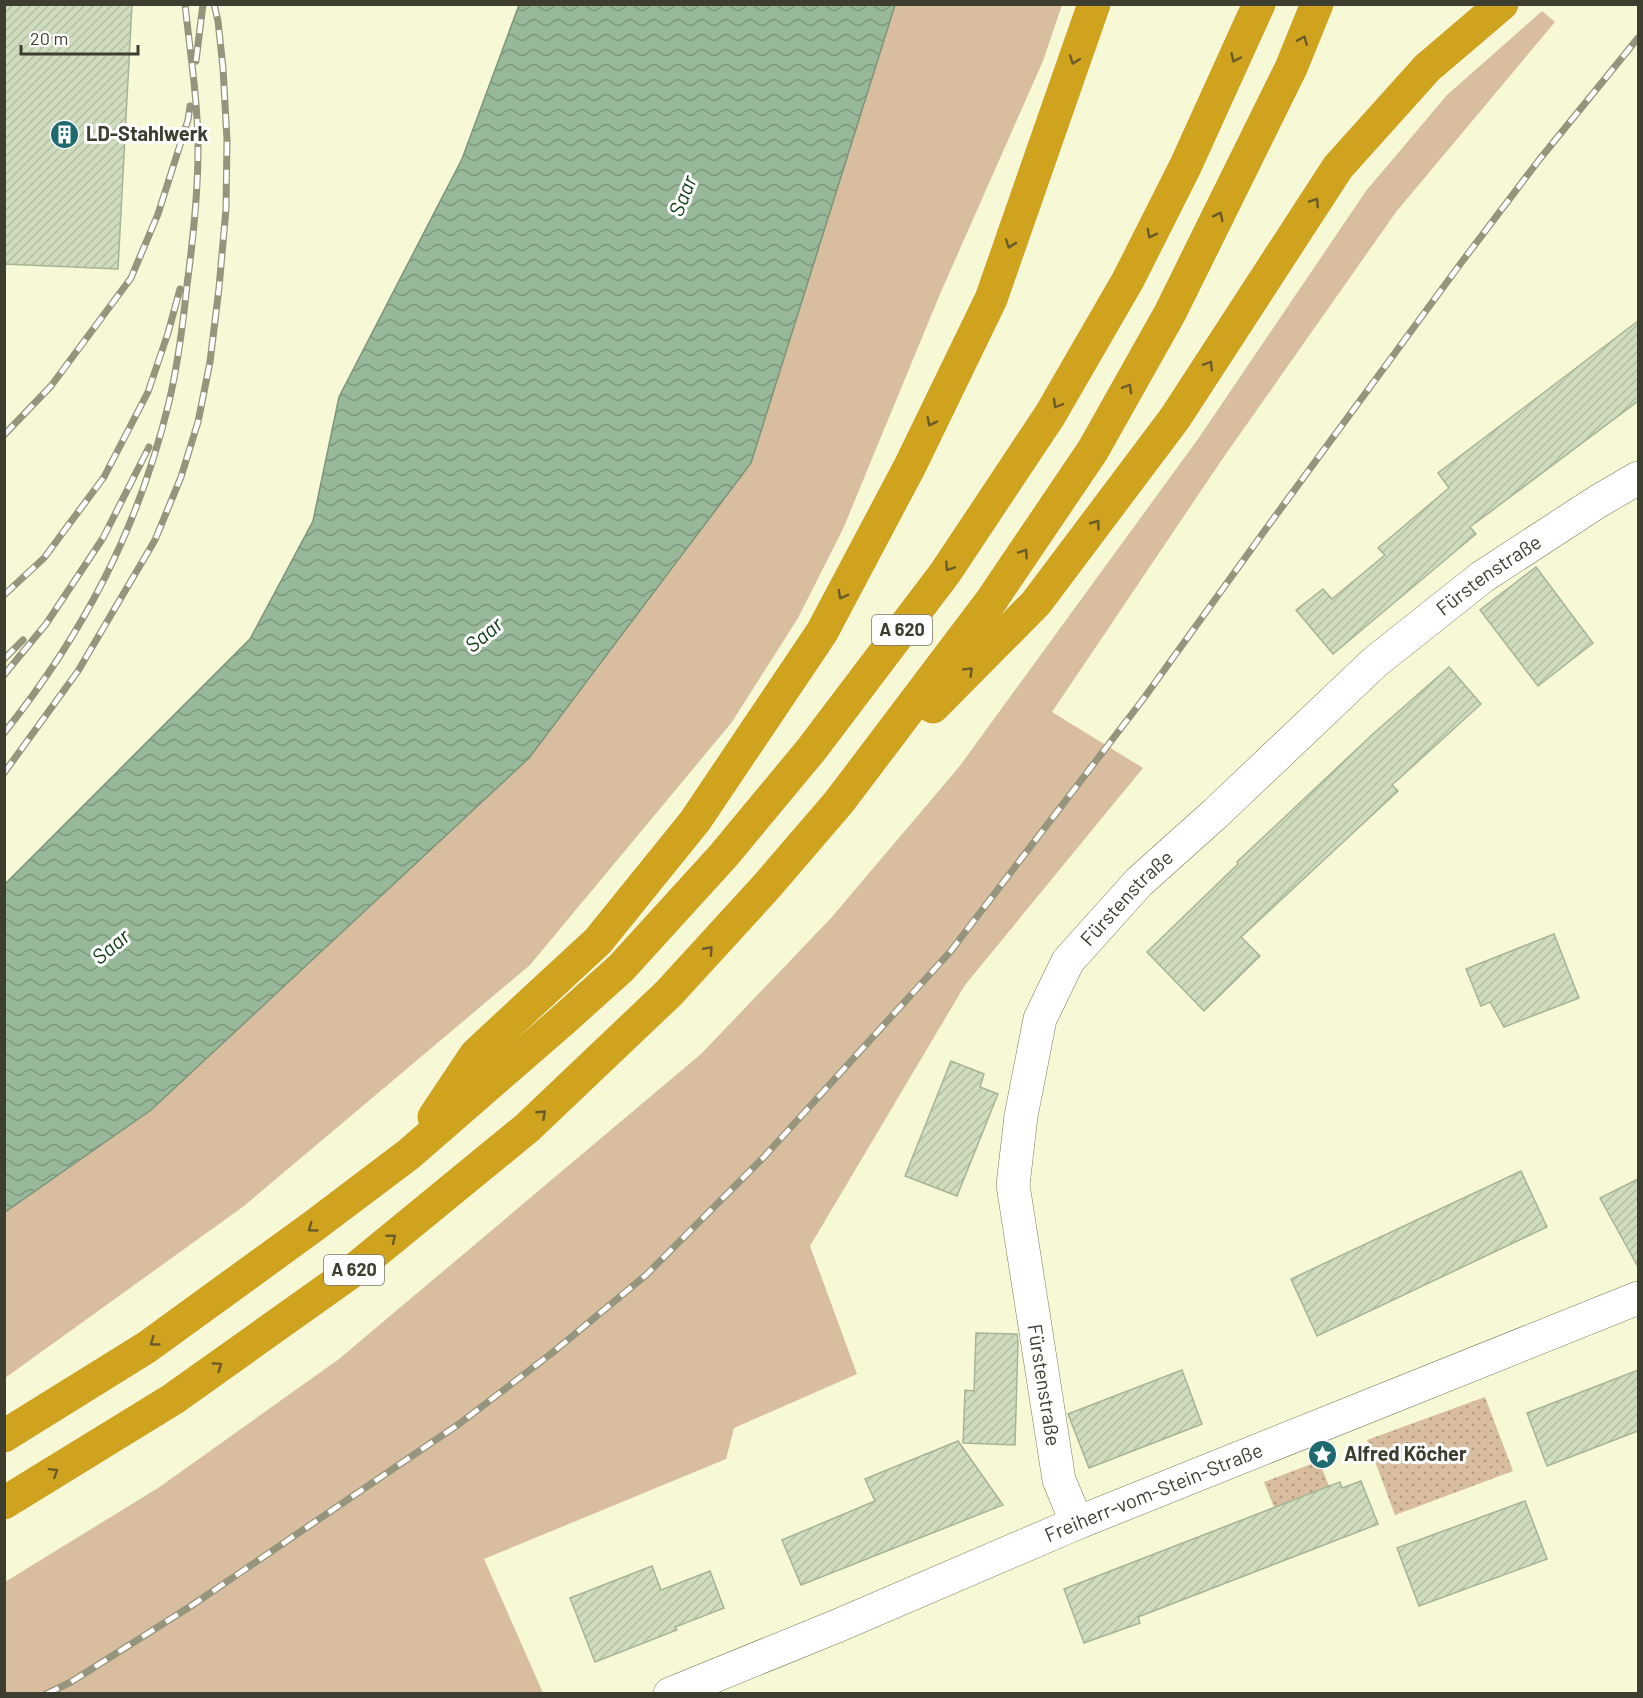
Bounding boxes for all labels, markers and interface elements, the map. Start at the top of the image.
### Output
scale bar [21,18,138,56]
text: 20 m [30,27,68,49]
one-way arrow [1295,35,1308,45]
one-way arrow [1231,51,1243,62]
one-way arrow [1069,54,1082,65]
building icon: LD-Stahlwerk [49,118,81,150]
place label: LD-Stahlwerk [86,121,208,145]
water label: Saar [662,171,701,219]
one-way arrow [1308,197,1319,208]
one-way arrow [1212,211,1223,222]
one-way arrow [1147,227,1158,238]
one-way arrow [1005,238,1017,249]
one-way arrow [1202,361,1214,371]
one-way arrow [1121,384,1132,394]
one-way arrow [1052,398,1064,409]
one-way arrow [927,415,938,426]
one-way arrow [1088,519,1099,530]
street label: Fürstenstraße [1431,529,1545,620]
one-way arrow [1017,549,1028,560]
one-way arrow [945,560,956,571]
one-way arrow [838,589,849,599]
water label: Saar [459,611,507,657]
road number: A 620 [872,615,932,645]
one-way arrow [961,667,972,678]
street label: Fürstenstraße [1075,845,1177,950]
water label: Saar [86,923,134,969]
one-way arrow [702,946,713,956]
one-way arrow [534,1110,545,1121]
one-way arrow [308,1220,319,1231]
one-way arrow [385,1235,396,1246]
road number: A 620 [324,1255,384,1285]
street label: Fürstenstraße [1023,1322,1066,1448]
one-way arrow [150,1335,161,1346]
one-way arrow [212,1362,223,1373]
street label: Freiherr-vom-Stein-Straße [1041,1437,1266,1547]
place icon: Alfred Köcher [1307,1438,1339,1470]
place label: Alfred Köcher [1344,1441,1467,1465]
one-way arrow [48,1467,58,1479]

